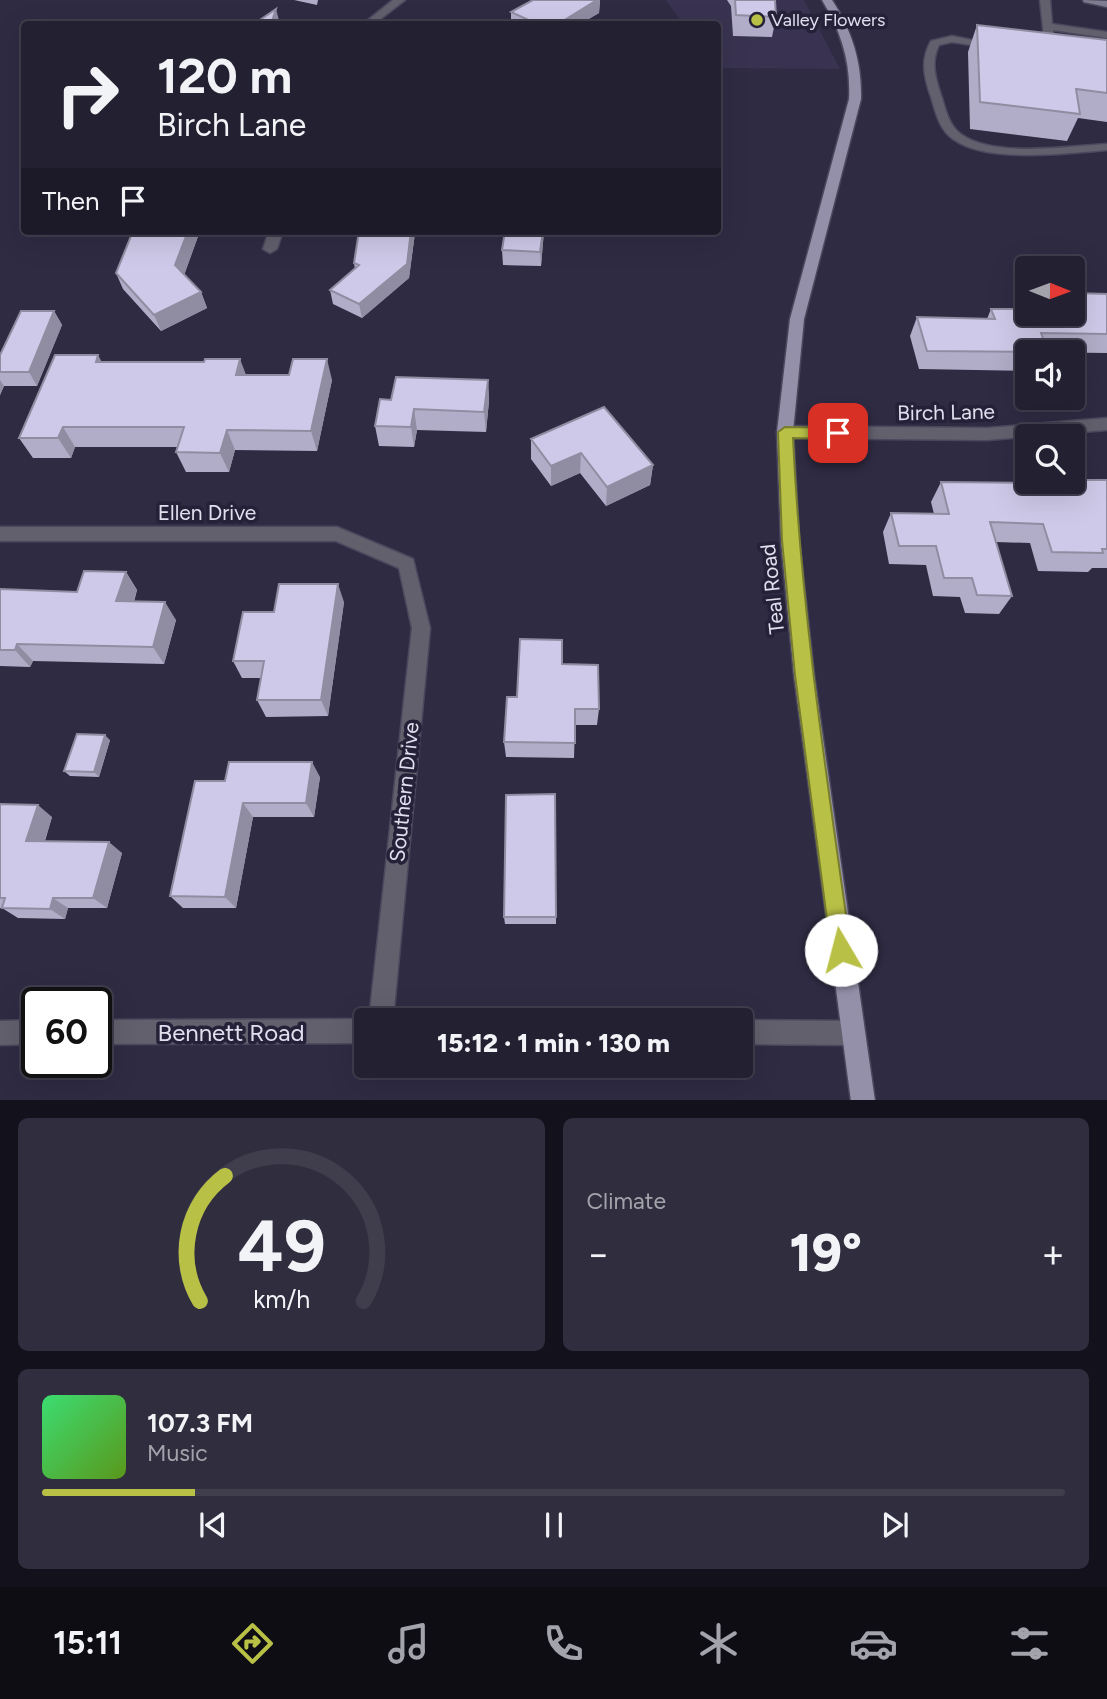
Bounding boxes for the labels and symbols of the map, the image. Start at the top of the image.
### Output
place label: Valley Flowers [771,9,886,31]
marker: Valley Flowers [749,12,765,28]
north arrow [1015,256,1085,326]
street label: Birch Lane [897,399,995,425]
pin [808,403,868,463]
street label: Ellen Drive [158,500,256,525]
street label: Teal Road [755,543,789,635]
street label: Southern Drive [384,721,424,863]
position arrow [804,913,878,987]
speed limit sign: 60 [21,987,112,1078]
street label: Bennett Road [158,1018,304,1047]

